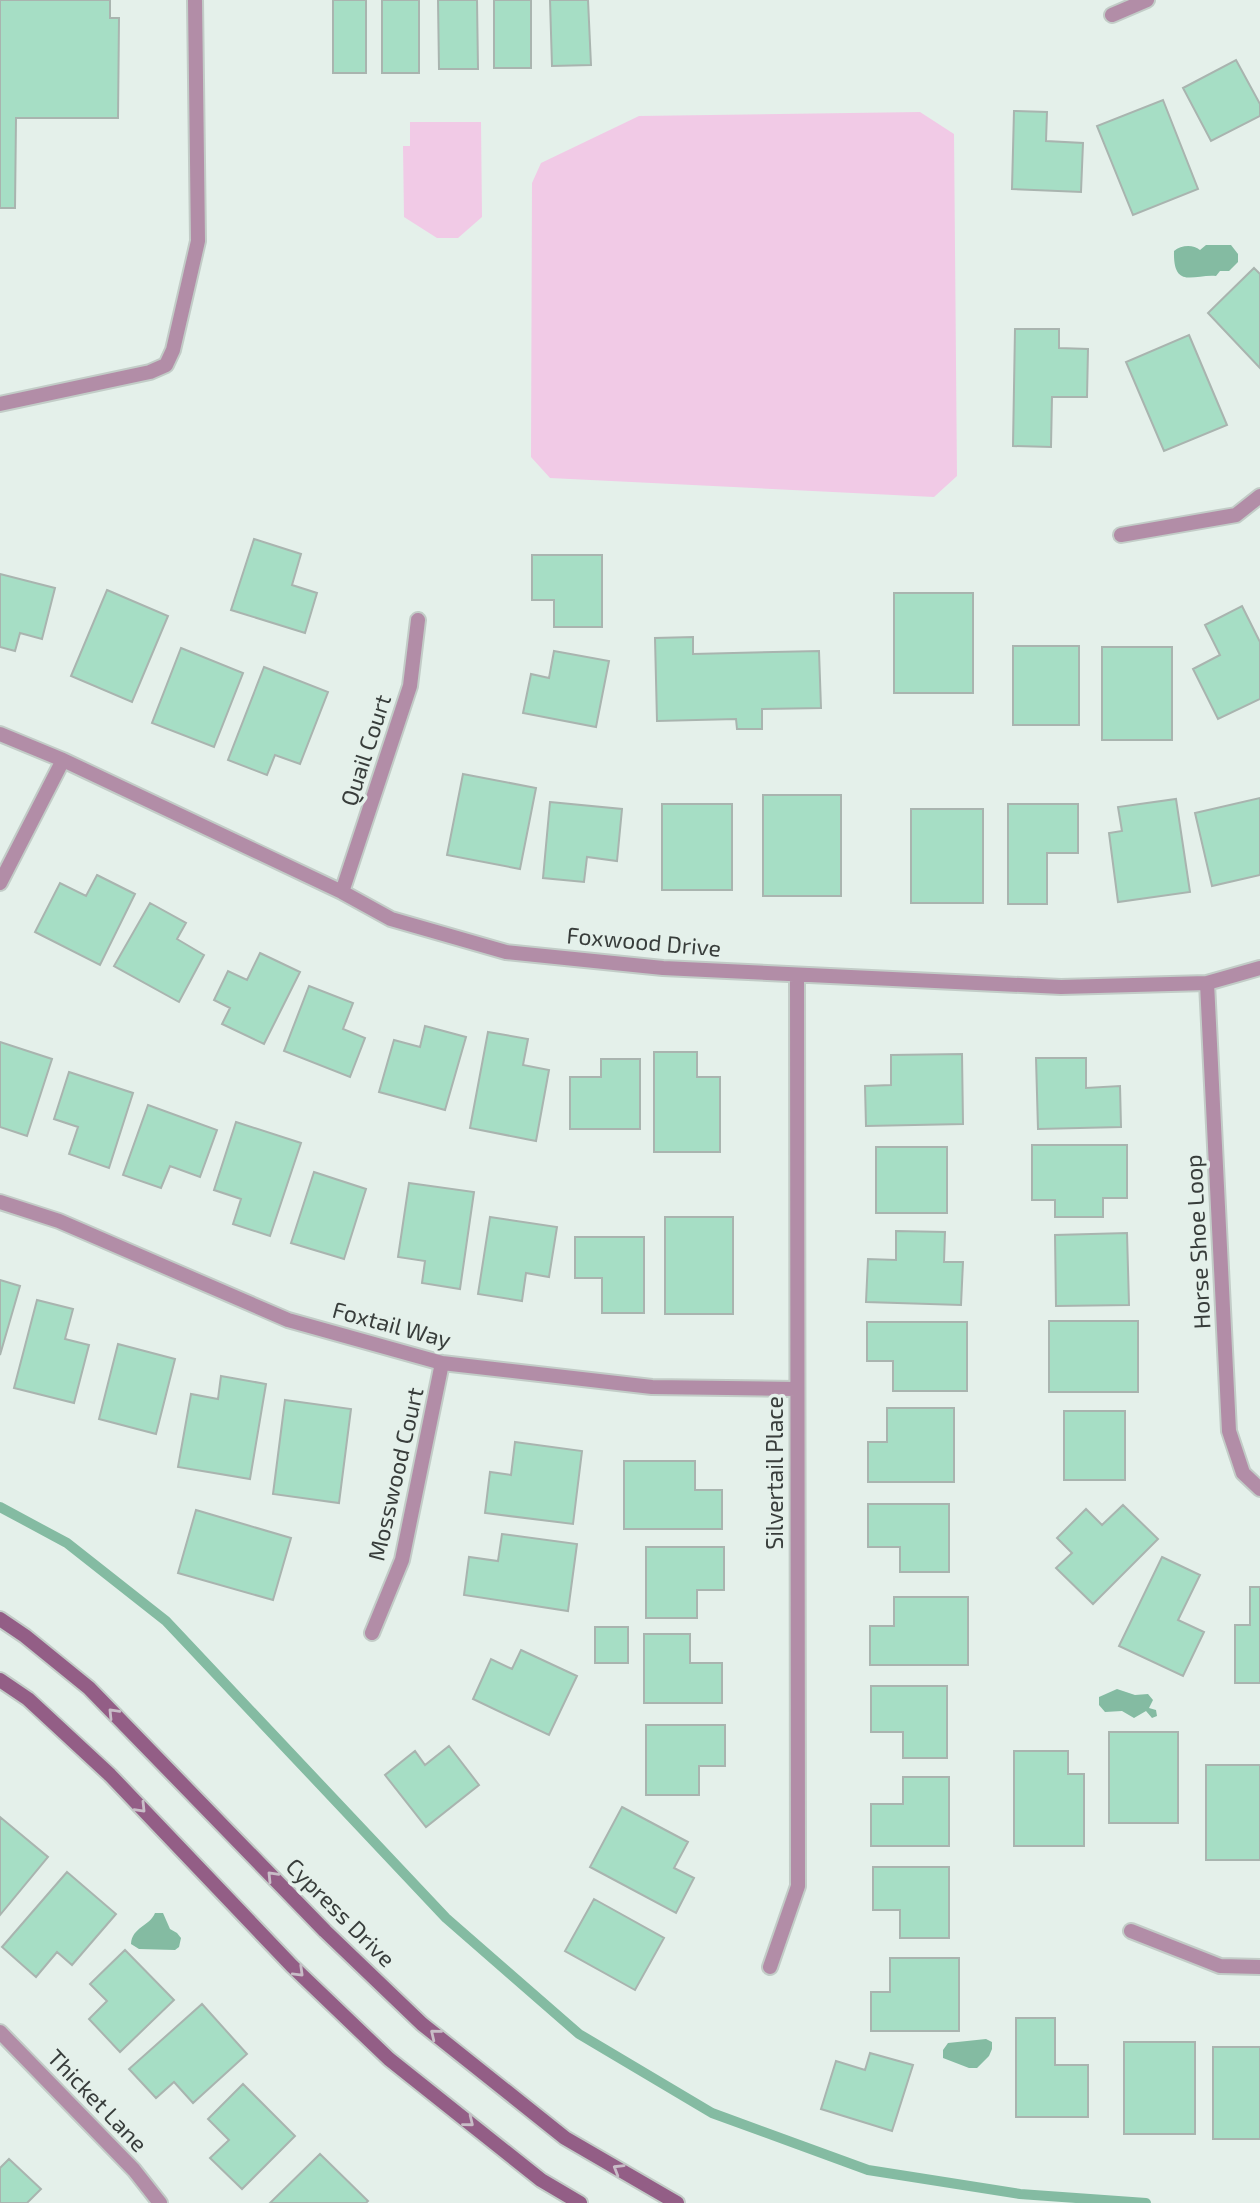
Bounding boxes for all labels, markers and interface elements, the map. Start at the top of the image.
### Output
street label: Quail Court [334,691,396,809]
street label: Foxwood Drive [566,920,722,962]
street label: Horse Shoe Loop [1178,1154,1216,1330]
street label: Foxtail Way [330,1295,454,1353]
street label: Mosswood Court [361,1384,429,1563]
street label: Silvertail Place [760,1396,788,1550]
one-way arrow [109,1708,122,1721]
one-way arrow [132,1799,145,1812]
street label: Cypress Drive [281,1852,401,1972]
one-way arrow [268,1871,281,1884]
one-way arrow [290,1963,303,1976]
one-way arrow [431,2030,443,2043]
street label: Thicket Lane [42,2043,154,2157]
one-way arrow [461,2114,473,2127]
one-way arrow [612,2165,625,2178]

